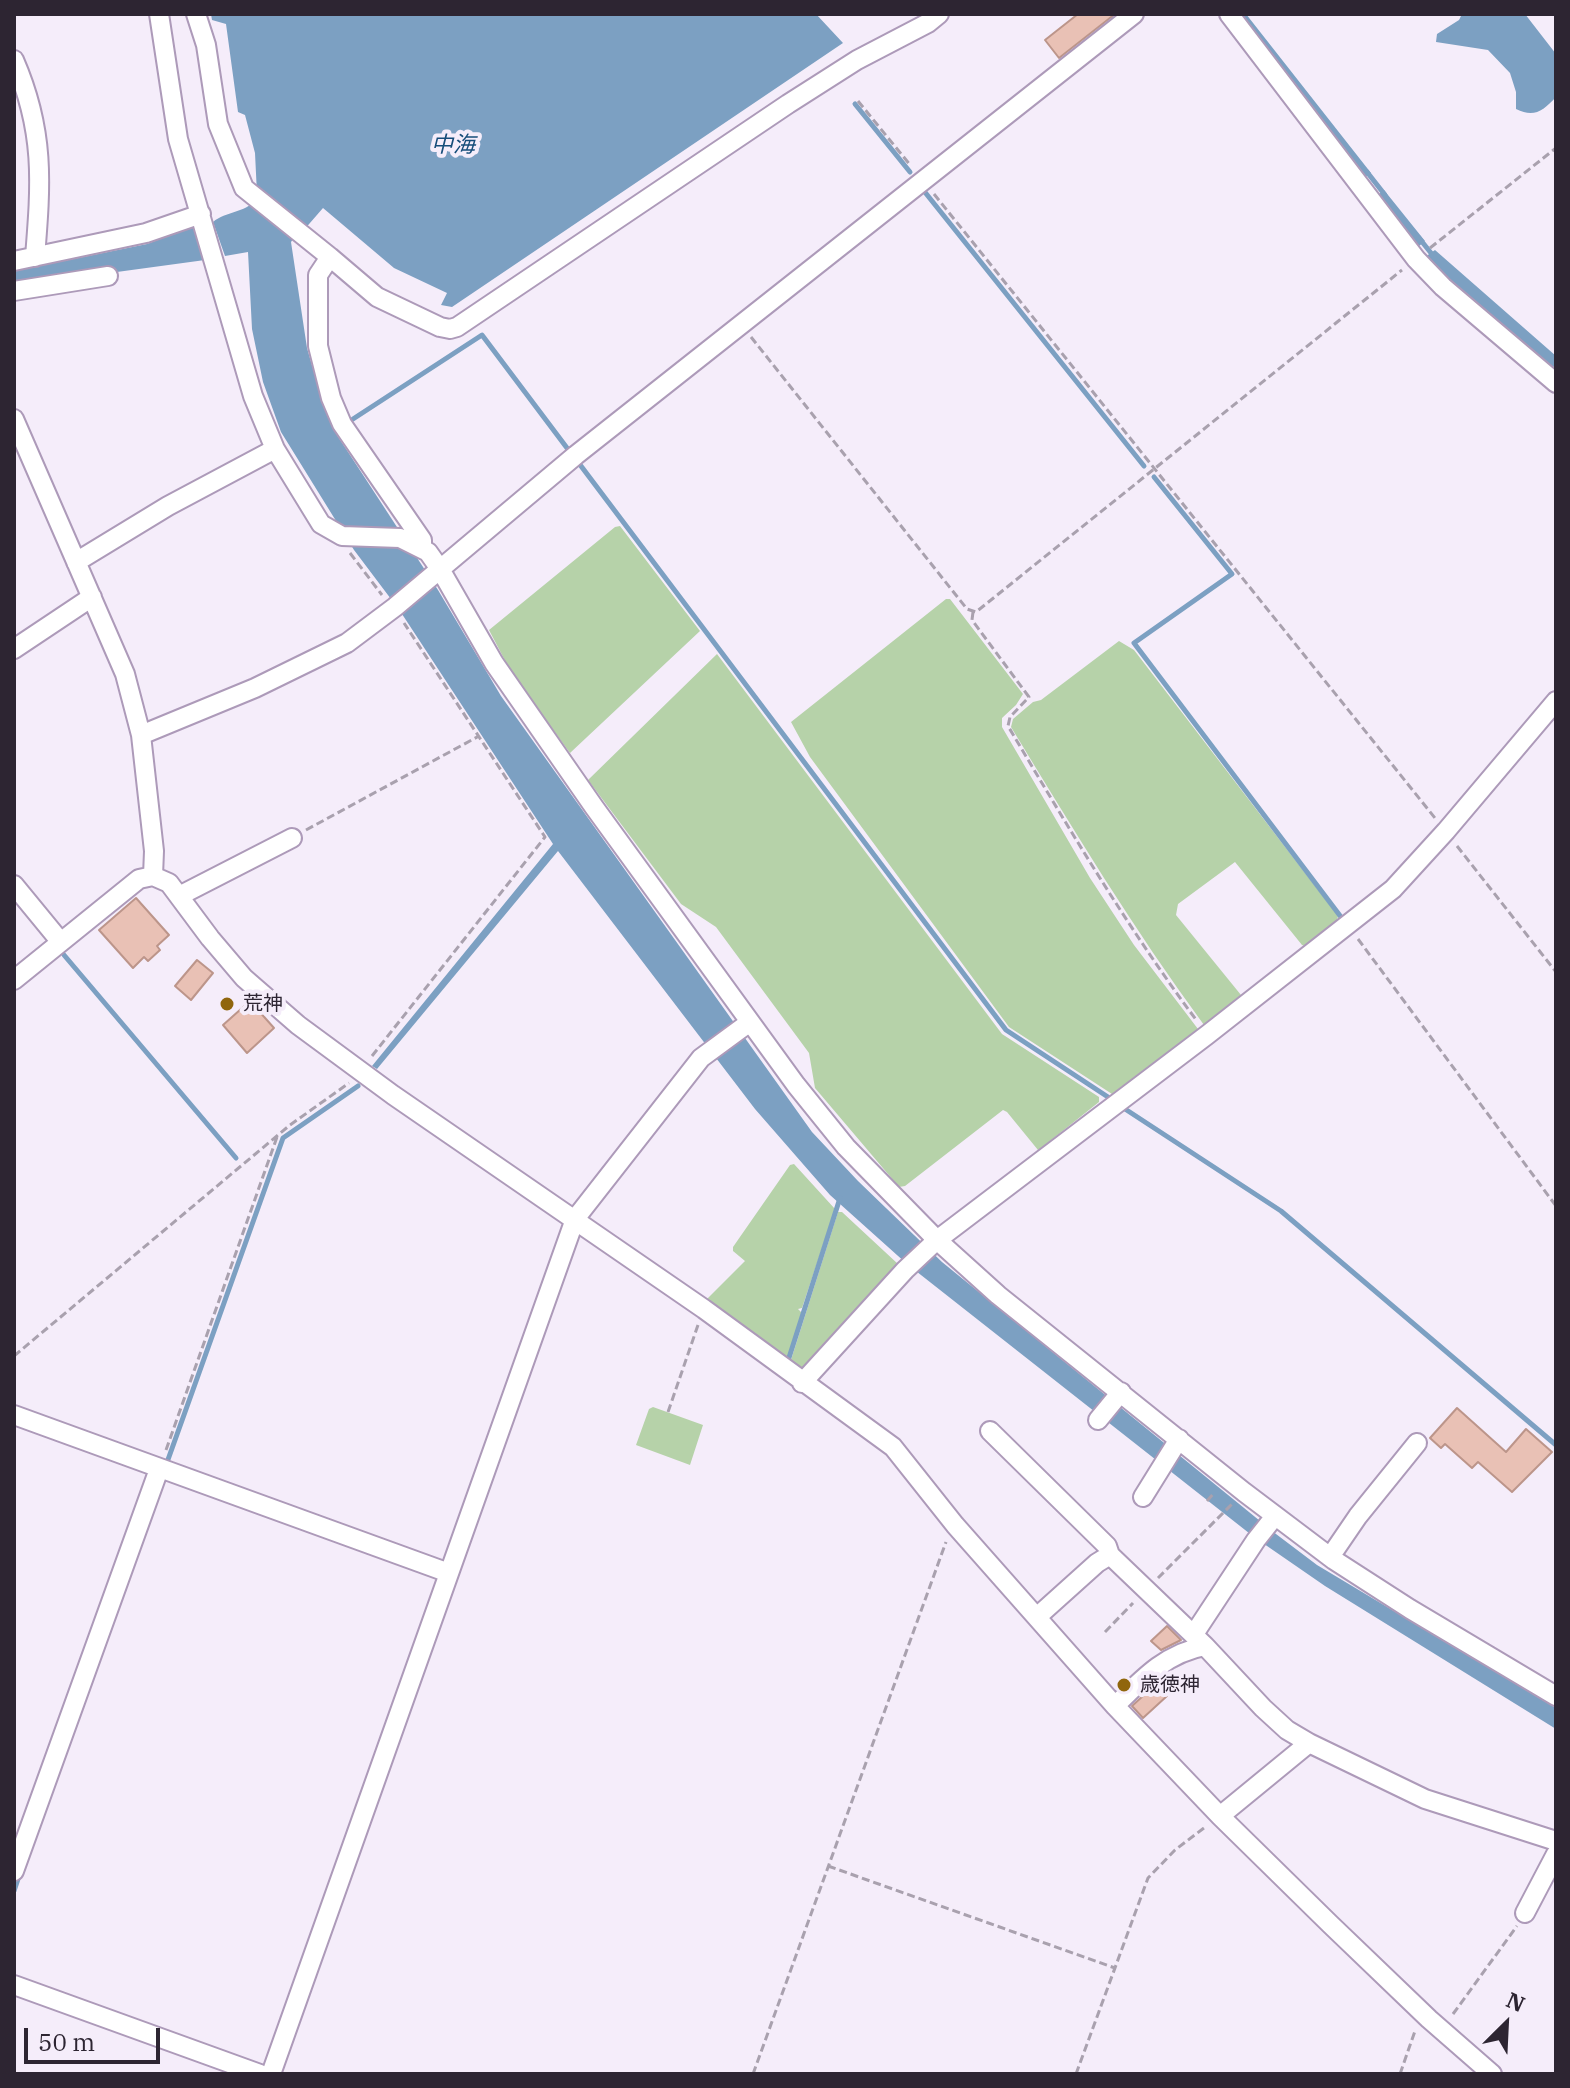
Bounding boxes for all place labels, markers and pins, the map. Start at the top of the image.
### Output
place label: 荒神 [243,992,283,1016]
marker: 荒神 [218,995,236,1013]
place label: 歳徳神 [1140,1673,1200,1697]
marker: 歳徳神 [1115,1676,1133,1694]

